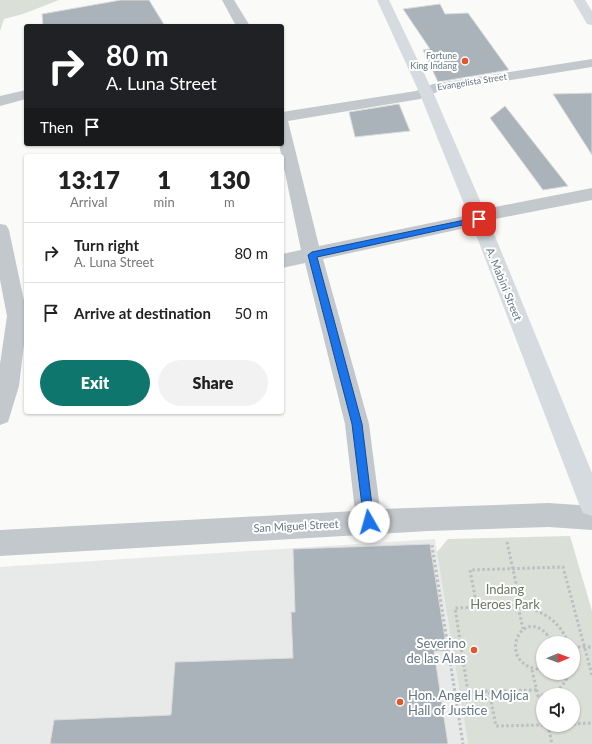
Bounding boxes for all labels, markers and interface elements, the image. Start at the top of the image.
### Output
text: 80 m [106,38,169,72]
icon: right [40,40,92,92]
place label: Fortune King Indang [410,50,457,71]
marker: Fortune King Indang [460,56,470,66]
street label: Evangelista Street [436,70,508,92]
text: A. Luna Street [106,72,217,94]
icon: arrive [81,116,103,138]
text: Then [40,118,73,136]
text: 13:17 [58,165,120,194]
text: 1 [157,165,171,194]
text: 130 [208,165,250,194]
text: Arrival [70,194,108,210]
text: min [154,194,175,210]
text: m [224,194,235,210]
pin [462,202,496,236]
icon: arrive [468,208,490,230]
text: Turn right [74,236,139,254]
icon: right [40,242,62,264]
text: 80 m [234,244,268,262]
street label: A. Mabini Street [484,245,525,322]
text: A. Luna Street [74,254,154,270]
icon: arrive [40,302,62,324]
text: Arrive at destination [74,304,211,322]
text: 50 m [234,304,268,322]
button: Exit [40,360,150,406]
button: Share [158,360,268,406]
position arrow [348,501,390,543]
street label: San Miguel Street [253,517,339,534]
park label: Indang Heroes Park [470,581,540,612]
place label: Severino de las Alas [407,635,466,666]
north arrow [536,636,580,680]
map controls [536,636,580,732]
marker: Severino de las Alas [469,645,479,655]
place label: Hon. Angel H. Mojica Hall of Justice [408,687,529,718]
button: sound [536,688,580,732]
marker: Hon. Angel H. Mojica Hall of Justice [395,697,405,707]

